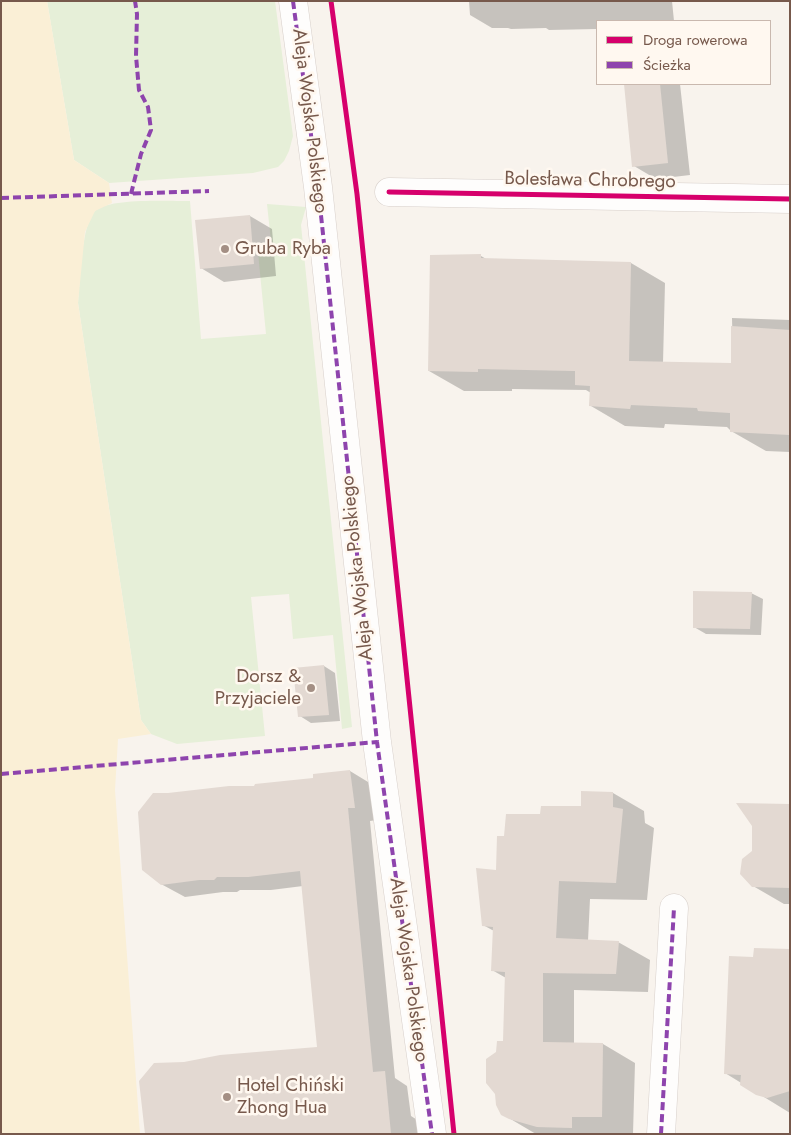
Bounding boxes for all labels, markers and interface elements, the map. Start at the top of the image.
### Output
legend [596,20,771,85]
street label: Aleja Wojska Polskiego [286,27,332,215]
text: Droga rowerowa [643,29,747,51]
text: Ścieżka [643,54,691,76]
street label: Bolesława Chrobrego [504,168,676,194]
place label: Gruba Ryba [235,238,331,260]
marker: Gruba Ryba [219,243,231,255]
street label: Aleja Wojska Polskiego [337,474,379,662]
place label: Dorsz & Przyjaciele [215,666,301,710]
marker: Dorsz & Przyjaciele [305,682,317,694]
street label: Aleja Wojska Polskiego [384,876,432,1064]
place label: Hotel Chiński Zhong Hua [237,1075,344,1119]
marker: Hotel Chiński Zhong Hua [221,1091,233,1103]

